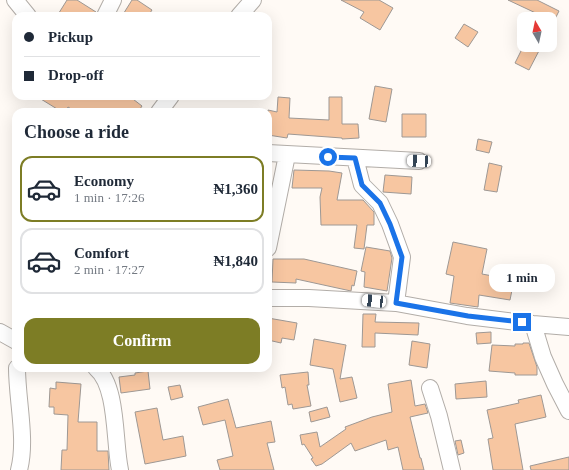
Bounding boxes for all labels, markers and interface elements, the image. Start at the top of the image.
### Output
north arrow [517,12,557,52]
map controls [517,12,557,52]
text: Pickup [48,29,93,45]
text: Drop-off [48,67,104,83]
text: Choose a ride [24,122,129,142]
route start [319,148,337,166]
car [407,154,431,168]
icon: car [26,171,62,207]
text: Economy [74,173,134,189]
text: ₦1,360 [213,181,258,197]
text: 1 min · 17:26 [74,190,144,205]
icon: car [26,243,62,279]
text: Comfort [74,245,129,261]
text: ₦1,840 [213,253,258,269]
text: 2 min · 17:27 [74,262,144,277]
callout: 1 min [489,264,555,292]
text: 1 min [506,270,538,285]
car [361,294,387,308]
route end [513,313,531,331]
button: Confirm [24,318,260,364]

